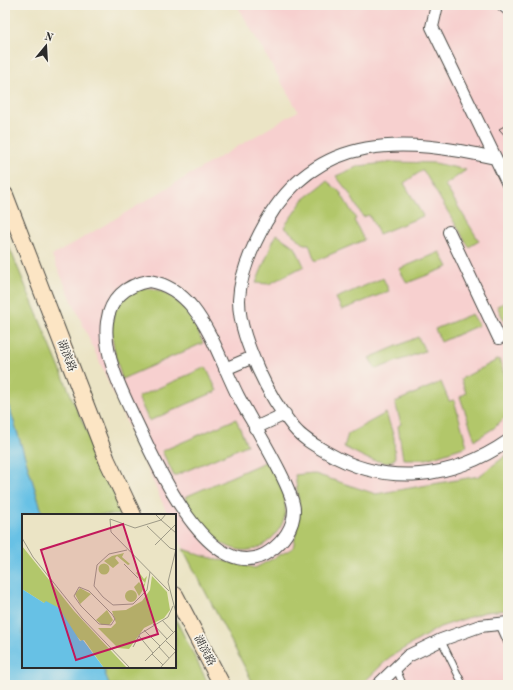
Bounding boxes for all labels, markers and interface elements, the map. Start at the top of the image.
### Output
north arrow [26,26,66,66]
text: N [43,31,55,45]
street label: 湖滨路 [55,338,79,373]
inset map [22,514,176,668]
street label: 湖滨路 [191,633,218,668]

